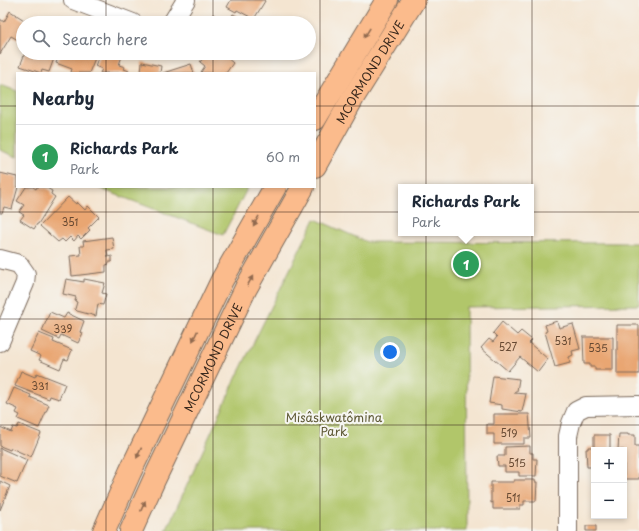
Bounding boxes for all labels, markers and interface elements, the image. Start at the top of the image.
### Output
search box [16,16,316,60]
street label: MCORMOND DRIVE [331,16,408,127]
icon: search [30,27,52,49]
text: Search here [62,27,148,50]
one-way arrow [363,28,371,38]
text: Nearby [32,85,94,111]
text: Richards Park [70,136,179,159]
text: 1 [42,147,48,166]
text: 60 m [266,147,300,166]
text: Park [70,159,99,178]
popup [398,184,534,236]
text: Richards Park [412,189,520,212]
text: Park [412,212,441,231]
house number: 351 [62,214,78,229]
one-way arrow [252,215,259,227]
pin: 1 [453,249,479,279]
one-way arrow [246,275,253,287]
street label: MCORMOND DRIVE [179,300,247,415]
house number: 339 [54,321,73,336]
one-way arrow [192,330,198,341]
house number: 531 [555,333,571,348]
house number: 527 [499,339,518,354]
house number: 535 [588,340,608,355]
your location [380,342,400,362]
house number: 331 [32,378,49,393]
park label: Misâskwatômina Park [286,408,383,440]
house number: 519 [501,425,517,440]
one-way arrow [136,447,142,459]
map controls [591,447,627,519]
button: + [591,447,627,483]
house number: 515 [508,455,526,470]
button: − [591,483,627,519]
house number: 511 [506,490,520,505]
one-way arrow [140,499,146,511]

